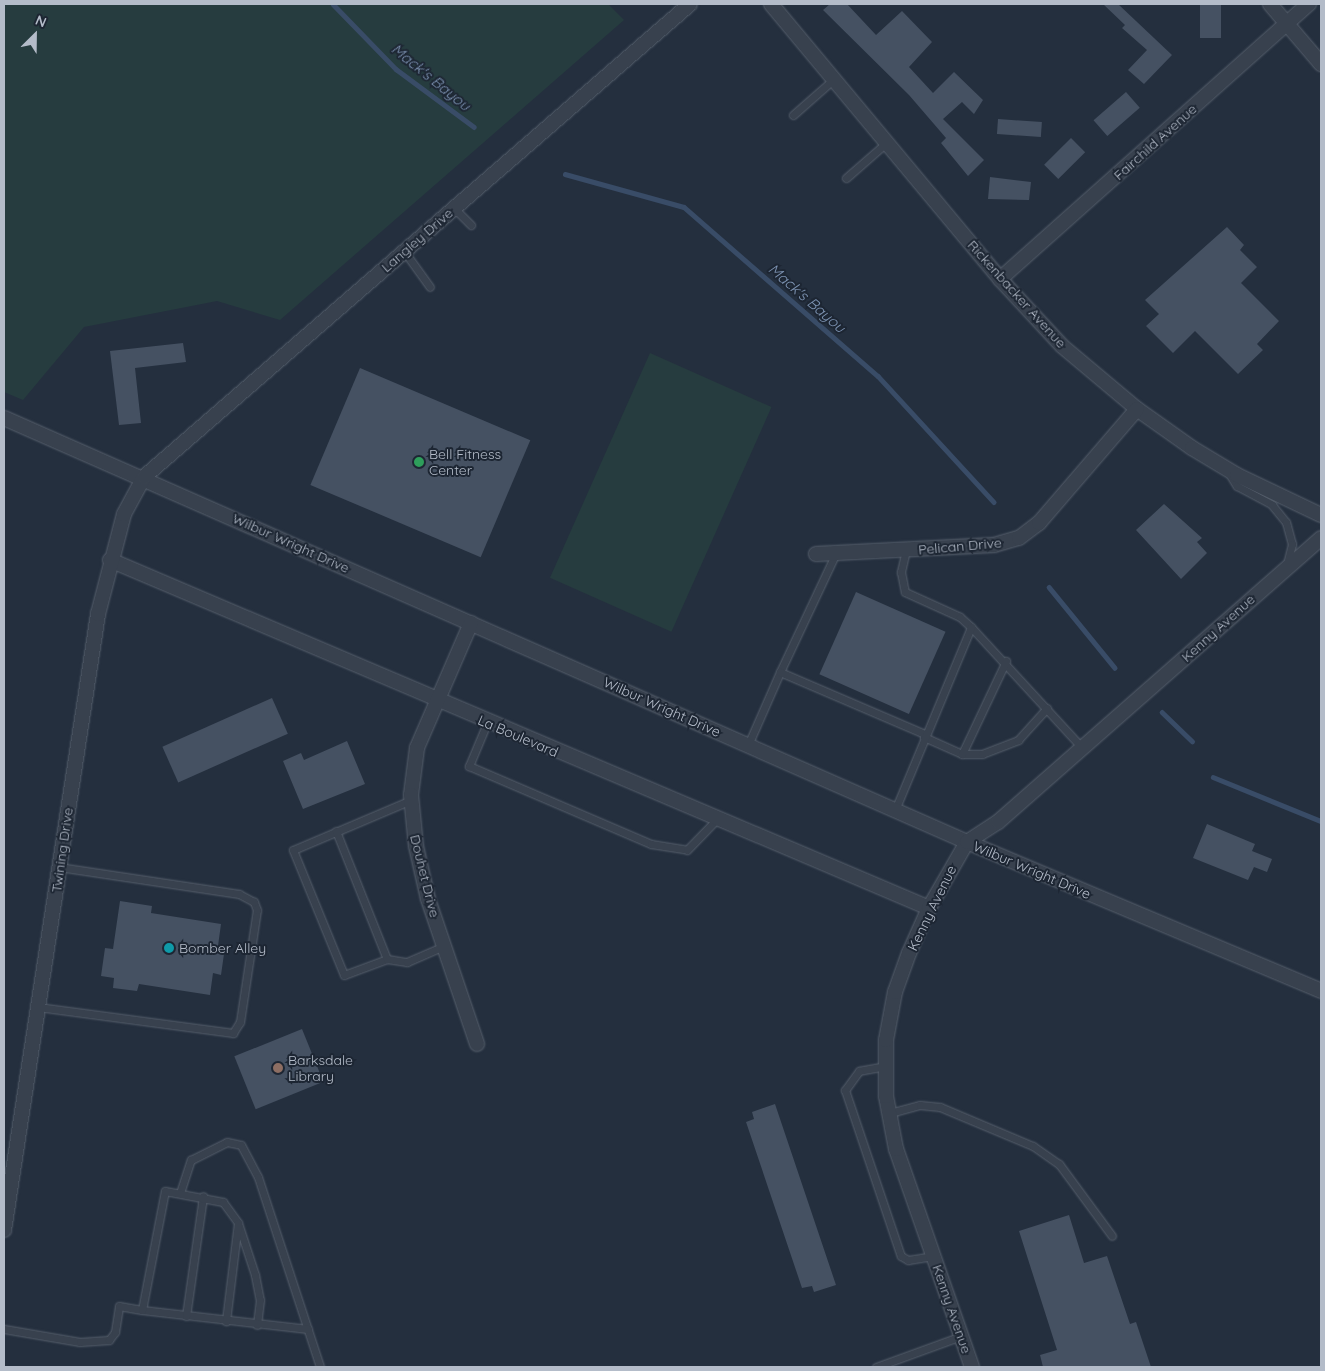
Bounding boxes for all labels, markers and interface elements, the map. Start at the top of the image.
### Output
north arrow [10,10,60,60]
text: N [33,11,49,31]
water label: Mack's Bayou [388,40,474,114]
street label: Fairchild Avenue [1110,100,1200,184]
street label: Langley Drive [378,204,456,276]
street label: Rickenbacker Avenue [964,237,1070,351]
water label: Mack's Bayou [765,260,849,336]
place label: Bell Fitness Center [429,446,501,478]
marker: Bell Fitness Center [413,456,425,468]
street label: Wilbur Wright Drive [230,510,352,576]
street label: Pelican Drive [918,534,1002,558]
street label: Kenny Avenue [1178,591,1258,665]
street label: Wilbur Wright Drive [601,674,723,740]
street label: La Boulevard [475,712,561,760]
street label: Twining Drive [48,806,76,894]
street label: Douhet Drive [407,833,443,919]
street label: Wilbur Wright Drive [971,838,1093,902]
street label: Kenny Avenue [904,863,960,953]
place label: Bomber Alley [179,940,266,956]
marker: Bomber Alley [163,942,175,954]
place label: Barksdale Library [288,1052,353,1084]
marker: Barksdale Library [272,1062,284,1074]
street label: Kenny Avenue [929,1262,975,1356]

